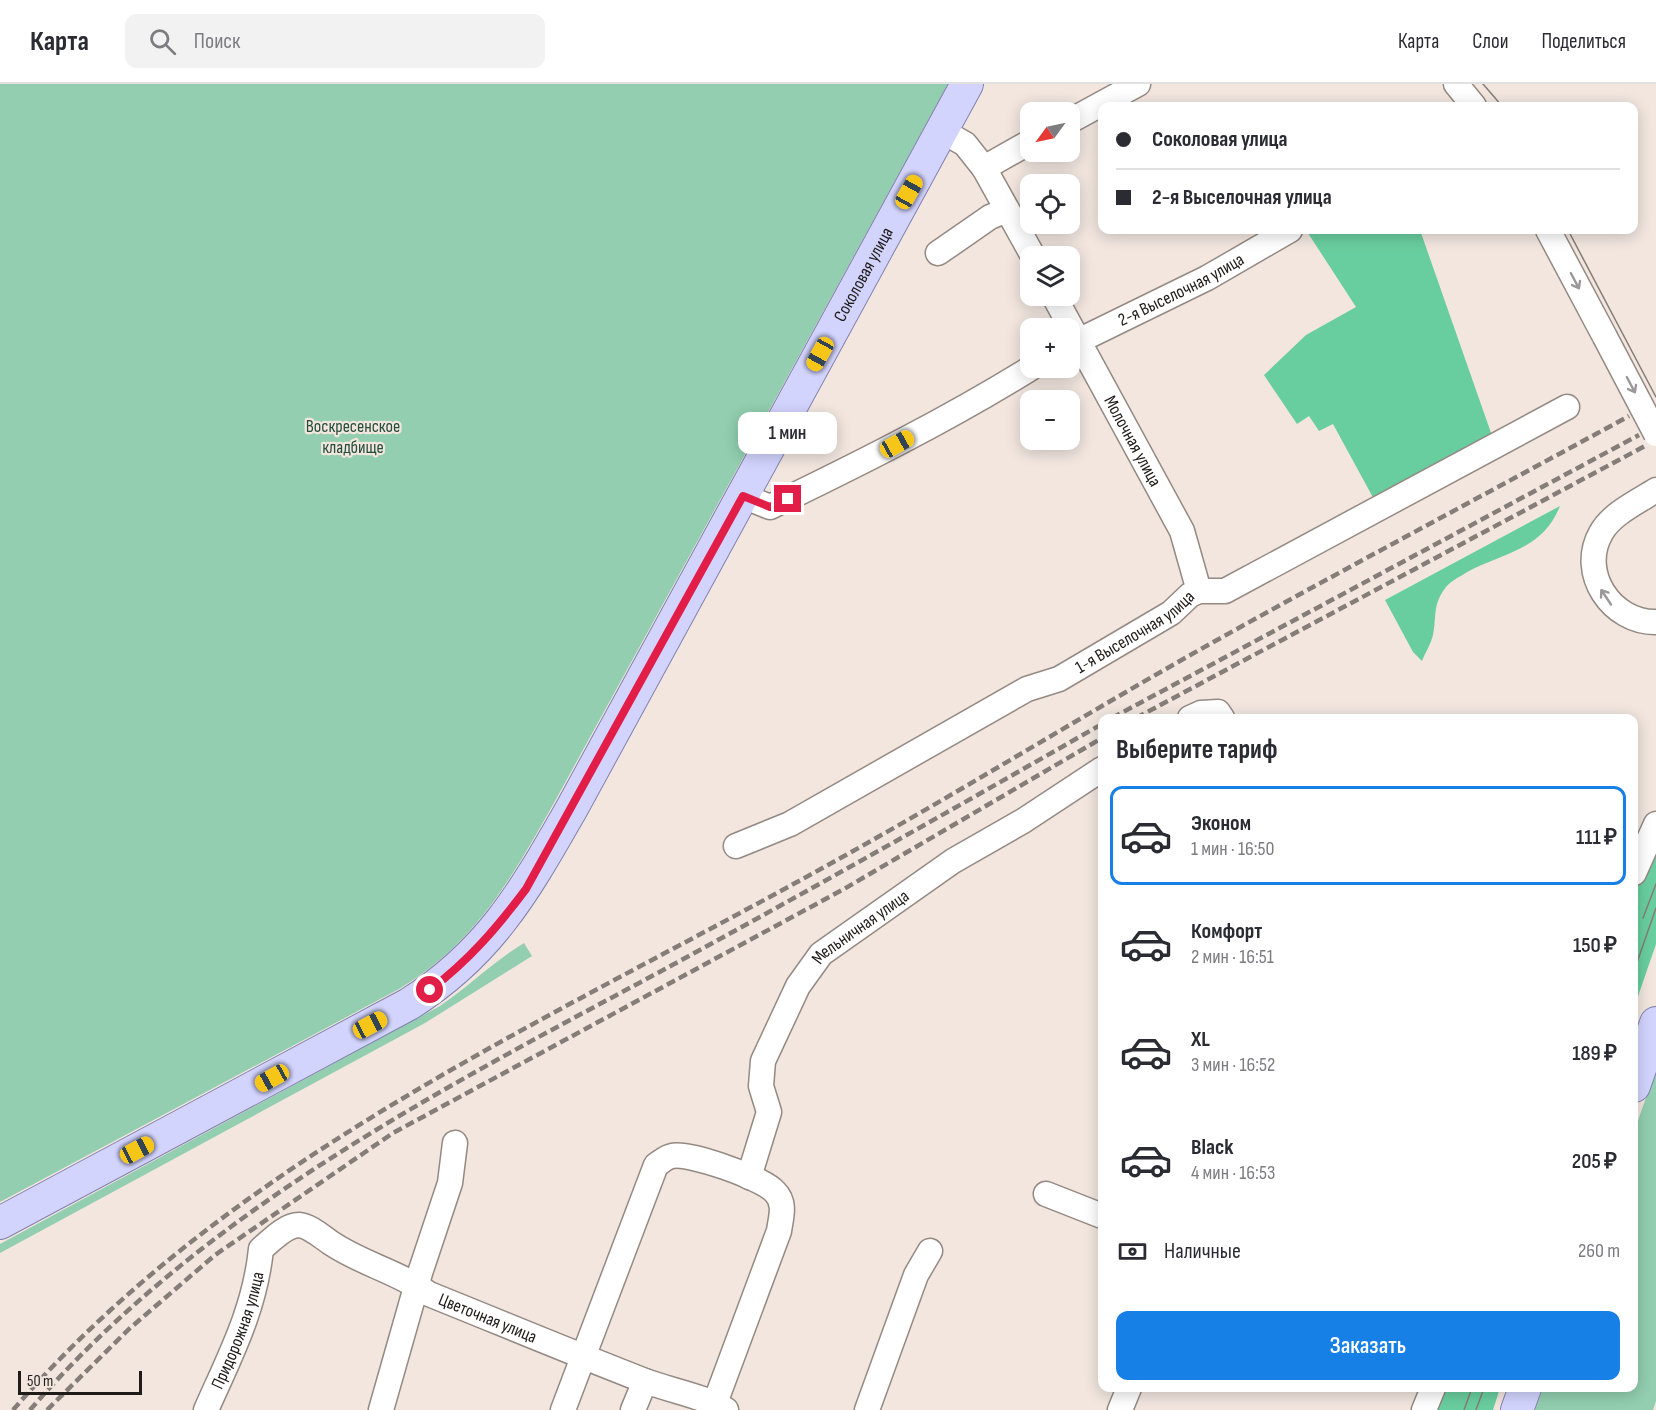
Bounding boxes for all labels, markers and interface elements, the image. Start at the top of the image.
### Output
search box [125,14,545,68]
text: Карта [30,25,89,58]
icon: search [146,25,179,58]
text: Поиск [194,28,240,55]
text: Карта [1398,29,1439,54]
text: Слои [1472,29,1508,54]
text: Поделиться [1541,29,1626,54]
north arrow [1020,102,1080,162]
map controls [1020,102,1080,450]
text: Соколовая улица [1152,126,1288,153]
car [892,172,926,212]
button: locate [1020,174,1080,234]
text: 2-я Выселочная улица [1152,184,1332,211]
street label: Соколовая улица [829,223,897,325]
button: layers [1020,246,1080,306]
street label: 2-я Выселочная улица [1115,248,1248,330]
one-way arrow [1570,272,1581,290]
button: + [1020,318,1080,378]
car [803,334,837,374]
one-way arrow [1625,376,1637,394]
button: − [1020,390,1080,450]
street label: Молочная улица [1100,392,1166,490]
callout: 1 мин [738,412,838,454]
park label: Воскресенское кладбище [306,416,400,458]
text: 1 мин [769,421,806,445]
car [877,427,917,461]
route end [774,485,801,512]
street label: 1-я Выселочная улица [1072,586,1199,678]
one-way arrow [1600,589,1612,606]
text: Выберите тариф [1116,734,1278,766]
icon: car [1119,809,1173,863]
text: Эконом [1191,810,1251,837]
text: 111 ₽ [1576,824,1617,851]
text: 1 мин · 16:50 [1191,837,1274,861]
street label: Мельничная улица [807,885,913,968]
icon: car [1119,917,1173,971]
text: Комфорт [1191,918,1262,945]
text: 150 ₽ [1573,932,1617,959]
text: 2 мин · 16:51 [1191,945,1274,969]
route start [416,976,443,1003]
car [350,1009,390,1041]
icon: car [1119,1025,1173,1079]
text: XL [1191,1026,1210,1053]
text: 189 ₽ [1572,1040,1617,1067]
text: 3 мин · 16:52 [1191,1053,1275,1077]
car [252,1061,292,1095]
icon: car [1119,1133,1173,1187]
car [117,1134,157,1166]
text: Black [1191,1134,1233,1161]
text: 205 ₽ [1572,1148,1617,1175]
text: 4 мин · 16:53 [1191,1161,1275,1185]
icon: cash [1116,1235,1149,1268]
text: Наличные [1164,1238,1241,1265]
text: 260 m [1578,1239,1620,1263]
street label: Придорожная улица [206,1270,268,1392]
street label: Цветочная улица [436,1289,540,1347]
button: Заказать [1116,1311,1620,1380]
scale bar [18,1368,142,1396]
text: 50 m [27,1372,53,1391]

